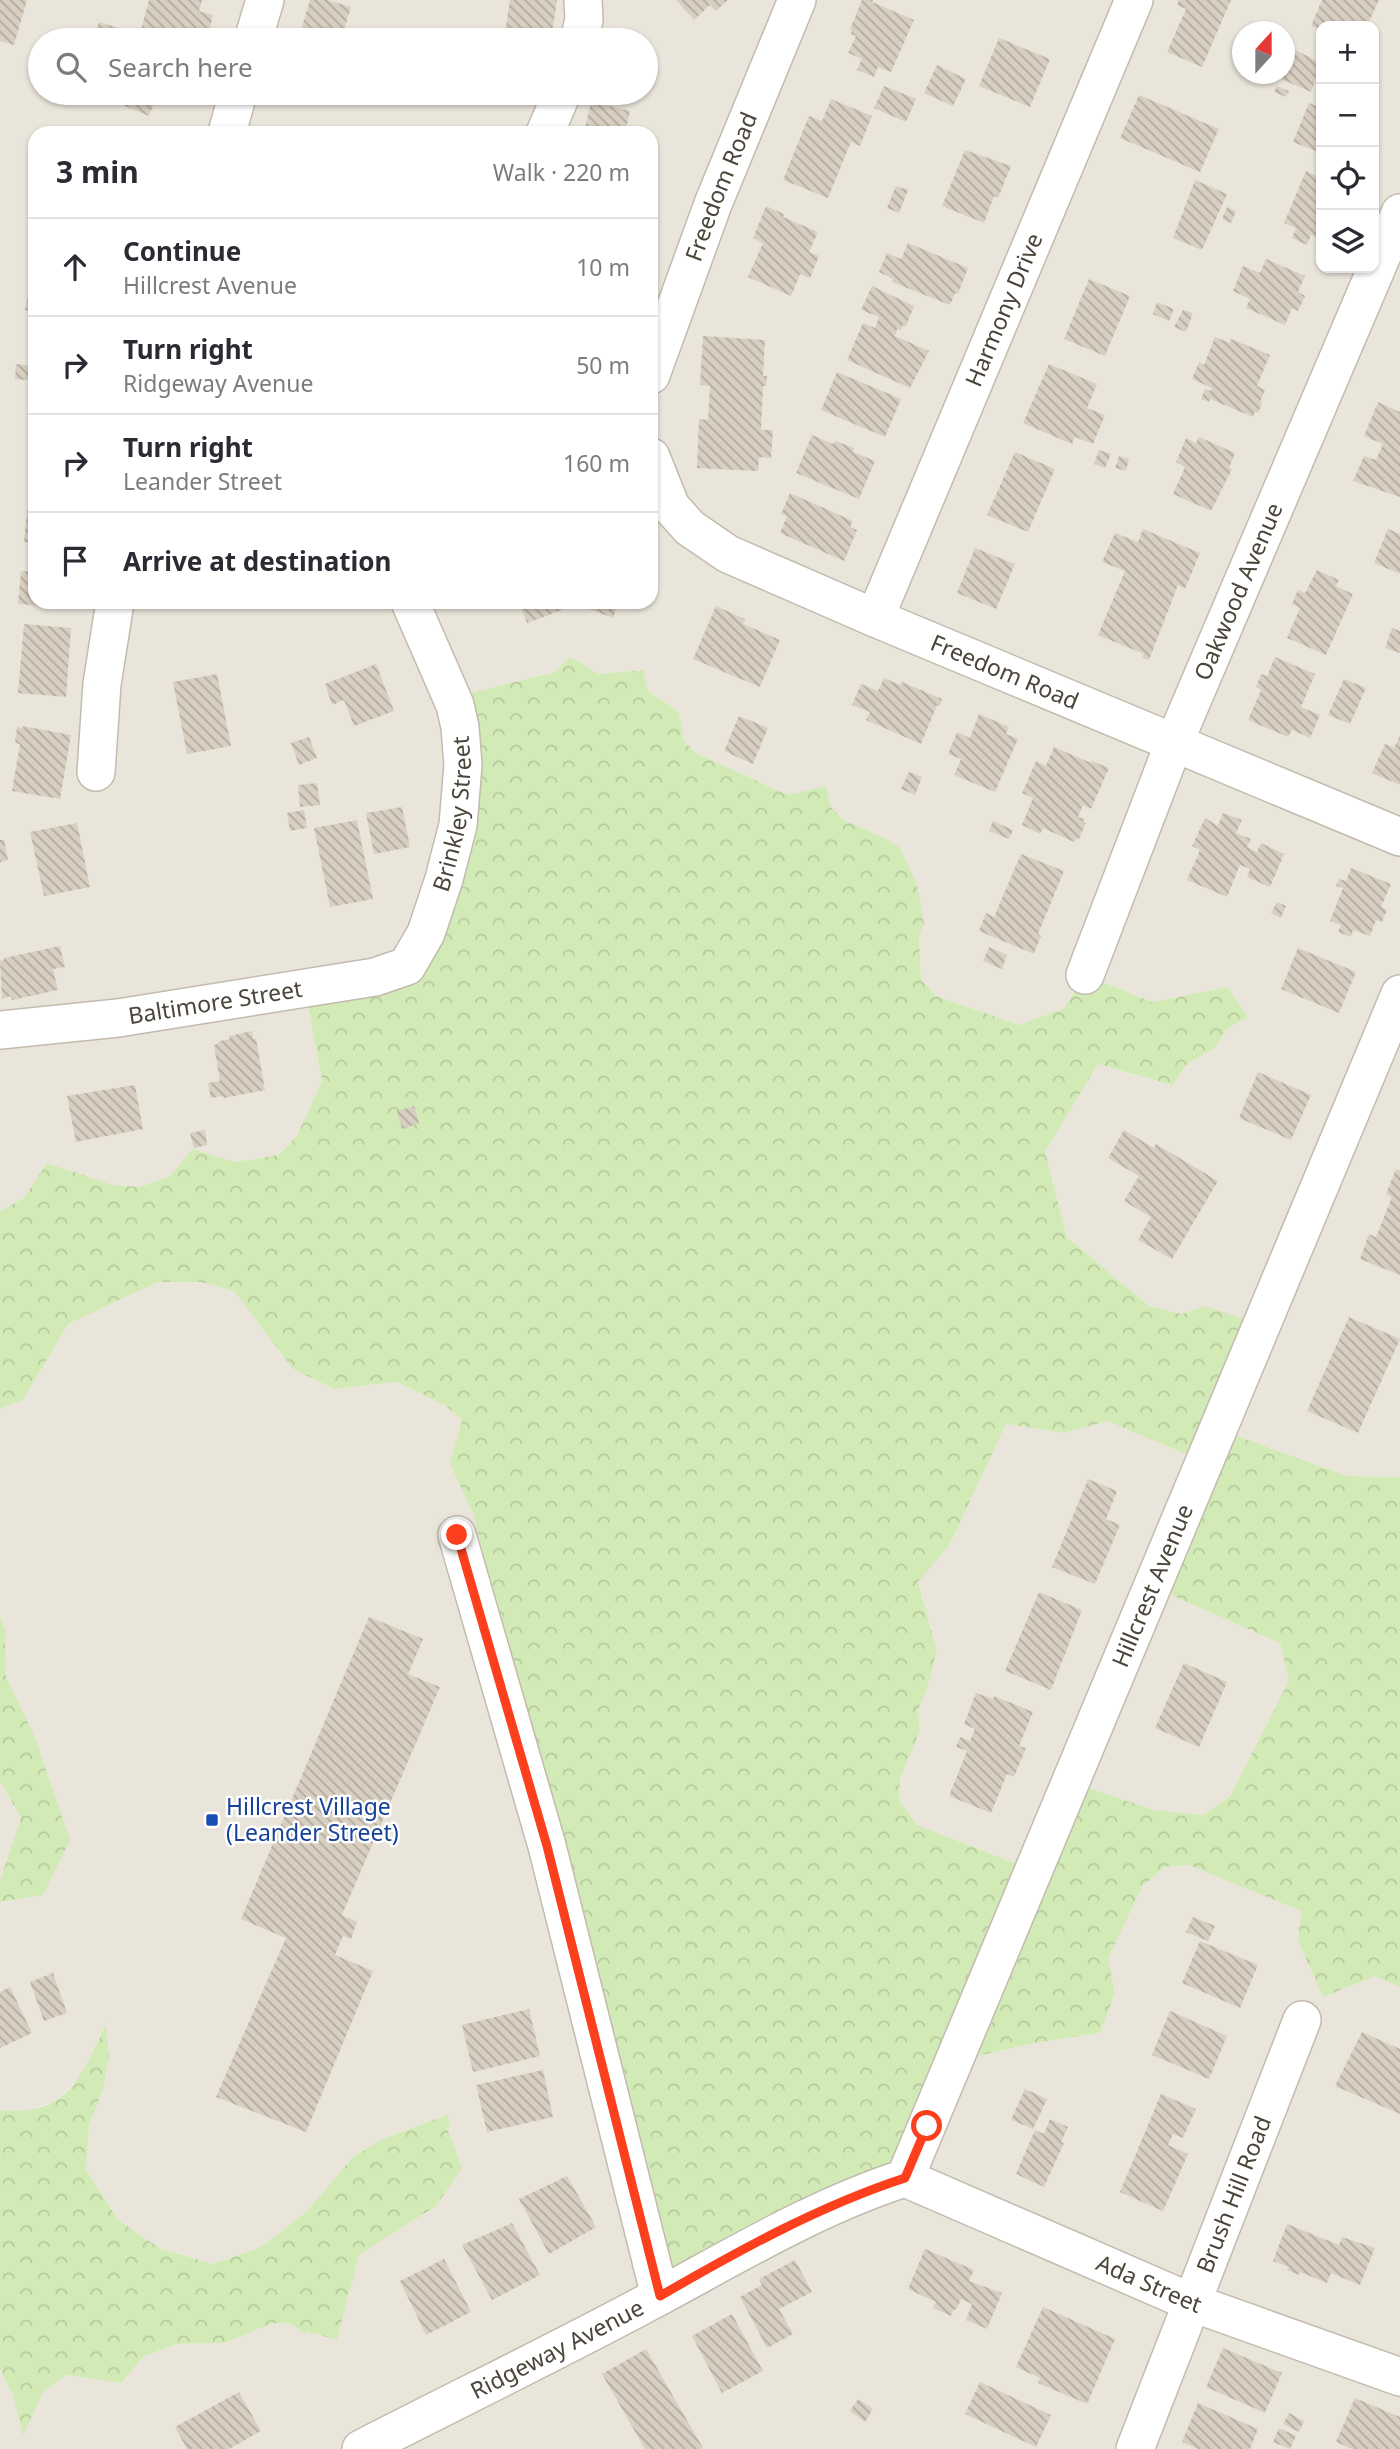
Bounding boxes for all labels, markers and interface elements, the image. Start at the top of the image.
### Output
north arrow [1232,21,1295,84]
map controls [1316,21,1379,273]
button: + [1316,21,1379,84]
search box [28,28,658,105]
icon: search [52,48,90,86]
text: Search here [108,49,253,85]
button: − [1316,84,1379,147]
street label: Freedom Road [677,107,764,265]
button: locate [1316,147,1379,210]
text: 3 min [56,151,139,192]
text: Walk · 220 m [493,156,630,188]
button: layers [1316,210,1379,273]
street label: Harmony Drive [957,228,1050,391]
text: Continue [123,233,241,269]
icon: ahead [56,248,94,286]
text: 10 m [576,251,630,283]
text: Hillcrest Avenue [123,269,297,301]
text: Turn right [123,331,253,367]
icon: right [56,346,94,384]
text: 50 m [576,349,630,381]
text: Ridgeway Avenue [123,367,314,399]
text: Turn right [123,429,253,465]
icon: right [56,444,94,482]
text: 160 m [563,447,630,479]
text: Leander Street [123,465,282,497]
street label: Oakwood Avenue [1186,498,1290,685]
icon: arrive [56,542,94,580]
text: Arrive at destination [123,543,392,579]
street label: Freedom Road [926,626,1084,716]
street label: Brinkley Street [424,735,478,895]
street label: Baltimore Street [126,972,304,1031]
street label: Hillcrest Avenue [1103,1499,1200,1672]
route end [441,1519,472,1550]
place label: Hillcrest Village (Leander Street) [226,1790,399,1848]
marker: Hillcrest Village (Leander Street) [204,1812,220,1828]
route start [911,2110,942,2141]
street label: Brush Hill Road [1188,2111,1278,2277]
street label: Ada Street [1092,2246,1206,2320]
street label: Ridgeway Avenue [465,2291,649,2406]

